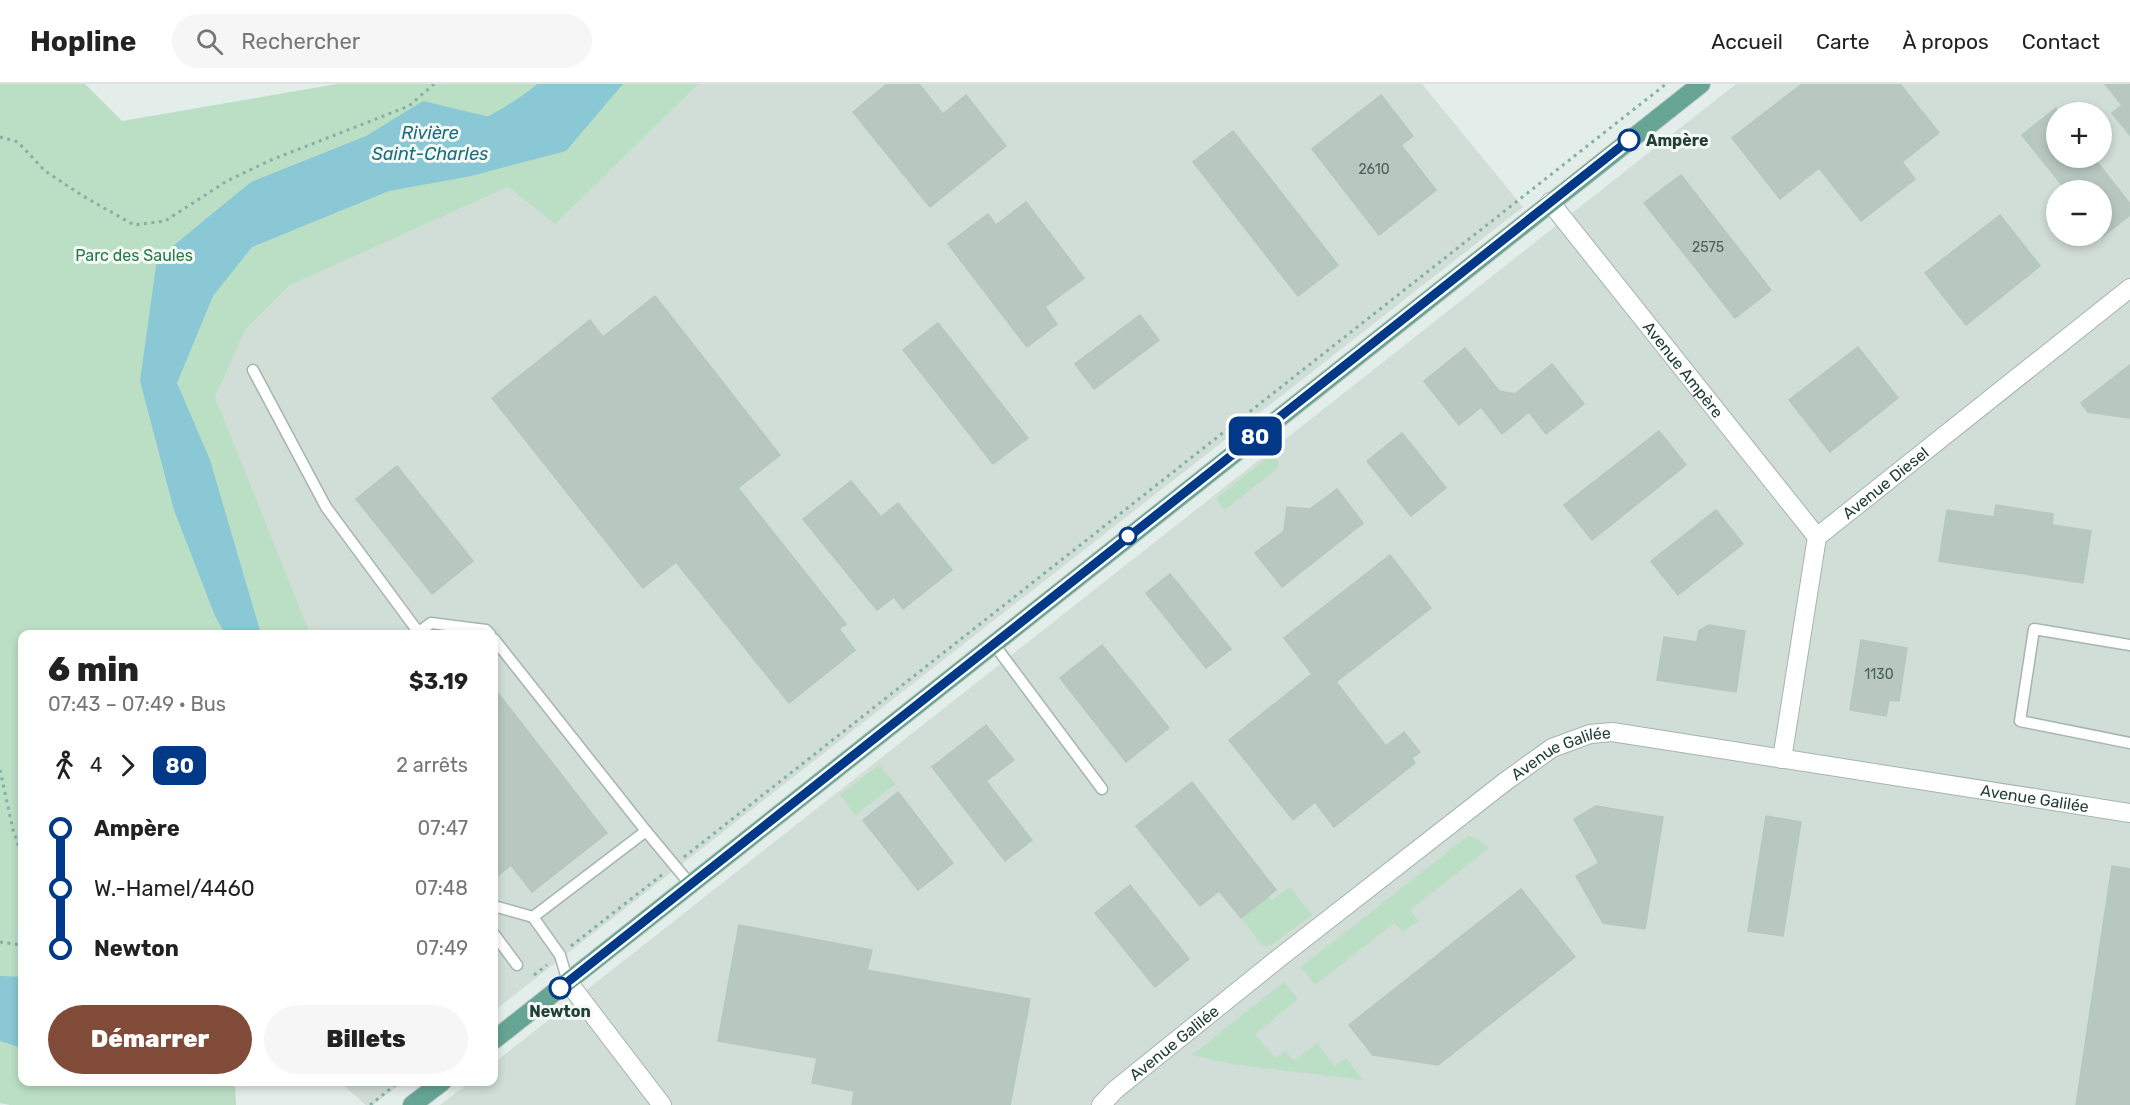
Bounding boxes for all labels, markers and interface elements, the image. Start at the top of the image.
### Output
search box [172,14,592,68]
text: Hopline [30,25,136,58]
icon: search [193,25,226,58]
text: Rechercher [241,28,360,55]
text: Accueil [1711,29,1783,54]
text: Carte [1816,29,1869,54]
text: À propos [1902,29,1989,54]
text: Contact [2022,29,2100,54]
map controls [2046,102,2112,246]
button: + [2046,102,2112,168]
water label: Rivière Saint-Charles [372,122,488,165]
marker: Ampère [1618,129,1640,151]
place label: Ampère [1646,131,1708,150]
house number: 2610 [1358,161,1390,178]
button: − [2046,180,2112,246]
house number: 2575 [1692,239,1724,256]
park label: Parc des Saules [75,246,193,265]
street label: Avenue Ampère [1639,317,1728,421]
line badge: 80 [1228,416,1282,456]
text: 80 [1241,424,1269,449]
street label: Avenue Diesel [1838,443,1932,523]
unlabelled marker [1119,527,1137,545]
text: 6 min [48,650,139,689]
house number: 1130 [1864,666,1894,683]
text: $3.19 [409,668,468,695]
text: 07:43 – 07:49 · Bus [48,692,226,716]
street label: Avenue Galilée [1507,723,1611,784]
icon: walk [48,749,81,782]
icon: forward [111,749,144,782]
text: 4 [90,753,102,777]
text: 80 [165,753,194,778]
text: 2 arrêts [396,753,468,777]
street label: Avenue Galilée [1979,780,2090,816]
text: Ampère [94,815,180,842]
text: 07:47 [418,816,468,840]
text: W.-Hamel/4460 [94,875,255,902]
text: 07:48 [415,876,468,900]
text: Newton [94,935,179,962]
text: 07:49 [416,936,468,960]
marker: Newton [549,977,571,999]
street label: Avenue Galilée [1125,1001,1222,1084]
place label: Newton [529,1002,591,1021]
button: Démarrer [48,1005,252,1074]
button: Billets [264,1005,468,1074]

